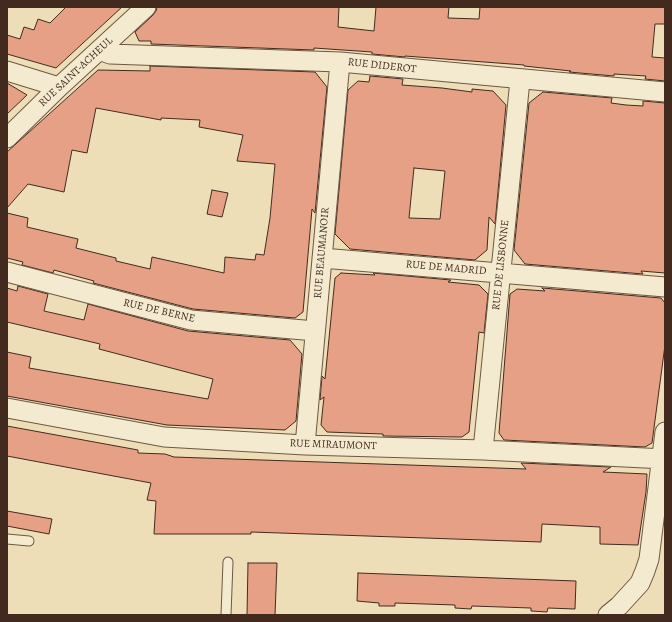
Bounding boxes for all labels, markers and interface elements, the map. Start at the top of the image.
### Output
street label: RUE SAINT-ACHEUL [36,34,116,110]
street label: RUE DIDEROT [347,56,417,76]
street label: RUE BEAUMANOIR [311,207,333,299]
street label: RUE DE LISBONNE [490,219,512,311]
street label: RUE DE MADRID [405,258,487,278]
street label: RUE DE BERNE [122,296,196,326]
street label: RUE MIRAUMONT [289,437,377,453]

